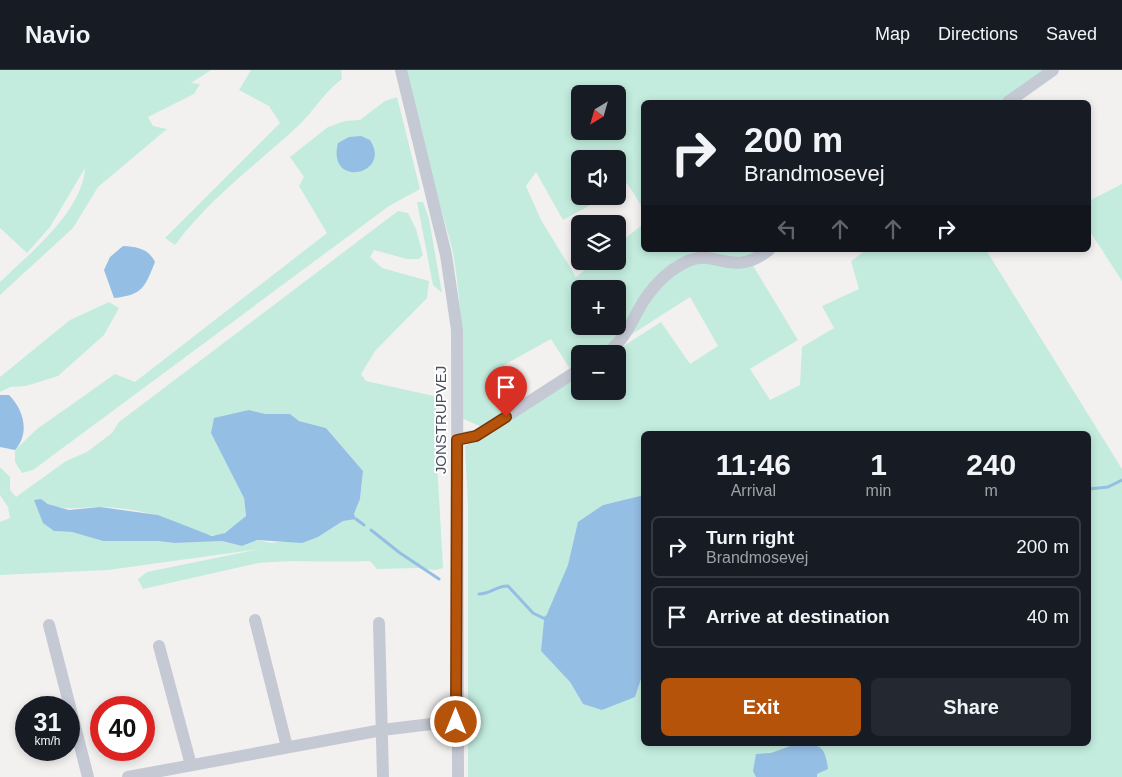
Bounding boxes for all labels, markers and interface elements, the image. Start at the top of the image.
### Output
text: Navio [25,21,90,48]
text: Map [875,24,910,44]
text: Directions [938,24,1018,44]
text: Saved [1046,24,1097,44]
north arrow [571,85,626,140]
map controls [571,85,626,400]
icon: right [661,120,726,185]
text: 200 m [744,120,843,159]
button: sound [571,150,626,205]
text: Brandmosevej [744,161,885,186]
button: layers [571,215,626,270]
icon: left [773,215,801,243]
icon: ahead [826,215,854,243]
icon: ahead [879,215,907,243]
icon: right [932,215,960,243]
button: + [571,280,626,335]
button: − [571,345,626,400]
street label: JONSTRUPVEJ [432,366,449,474]
pin [485,366,527,417]
icon: arrive [492,373,520,401]
text: 11:46 [716,448,791,481]
text: 1 [870,448,887,481]
text: 240 [966,448,1016,481]
text: Arrival [731,482,776,499]
text: min [866,482,891,499]
text: m [985,482,998,499]
text: Turn right [706,527,794,548]
icon: right [663,533,691,561]
text: 200 m [1016,536,1069,557]
text: Brandmosevej [706,549,808,566]
icon: arrive [663,603,691,631]
text: Arrive at destination [706,606,890,627]
text: 40 m [1027,606,1069,627]
button: Exit [661,678,861,736]
button: Share [871,678,1071,736]
position arrow [429,695,481,747]
speed limit sign: 40 [90,696,155,761]
text: 31 [34,708,61,736]
text: km/h [34,734,61,748]

